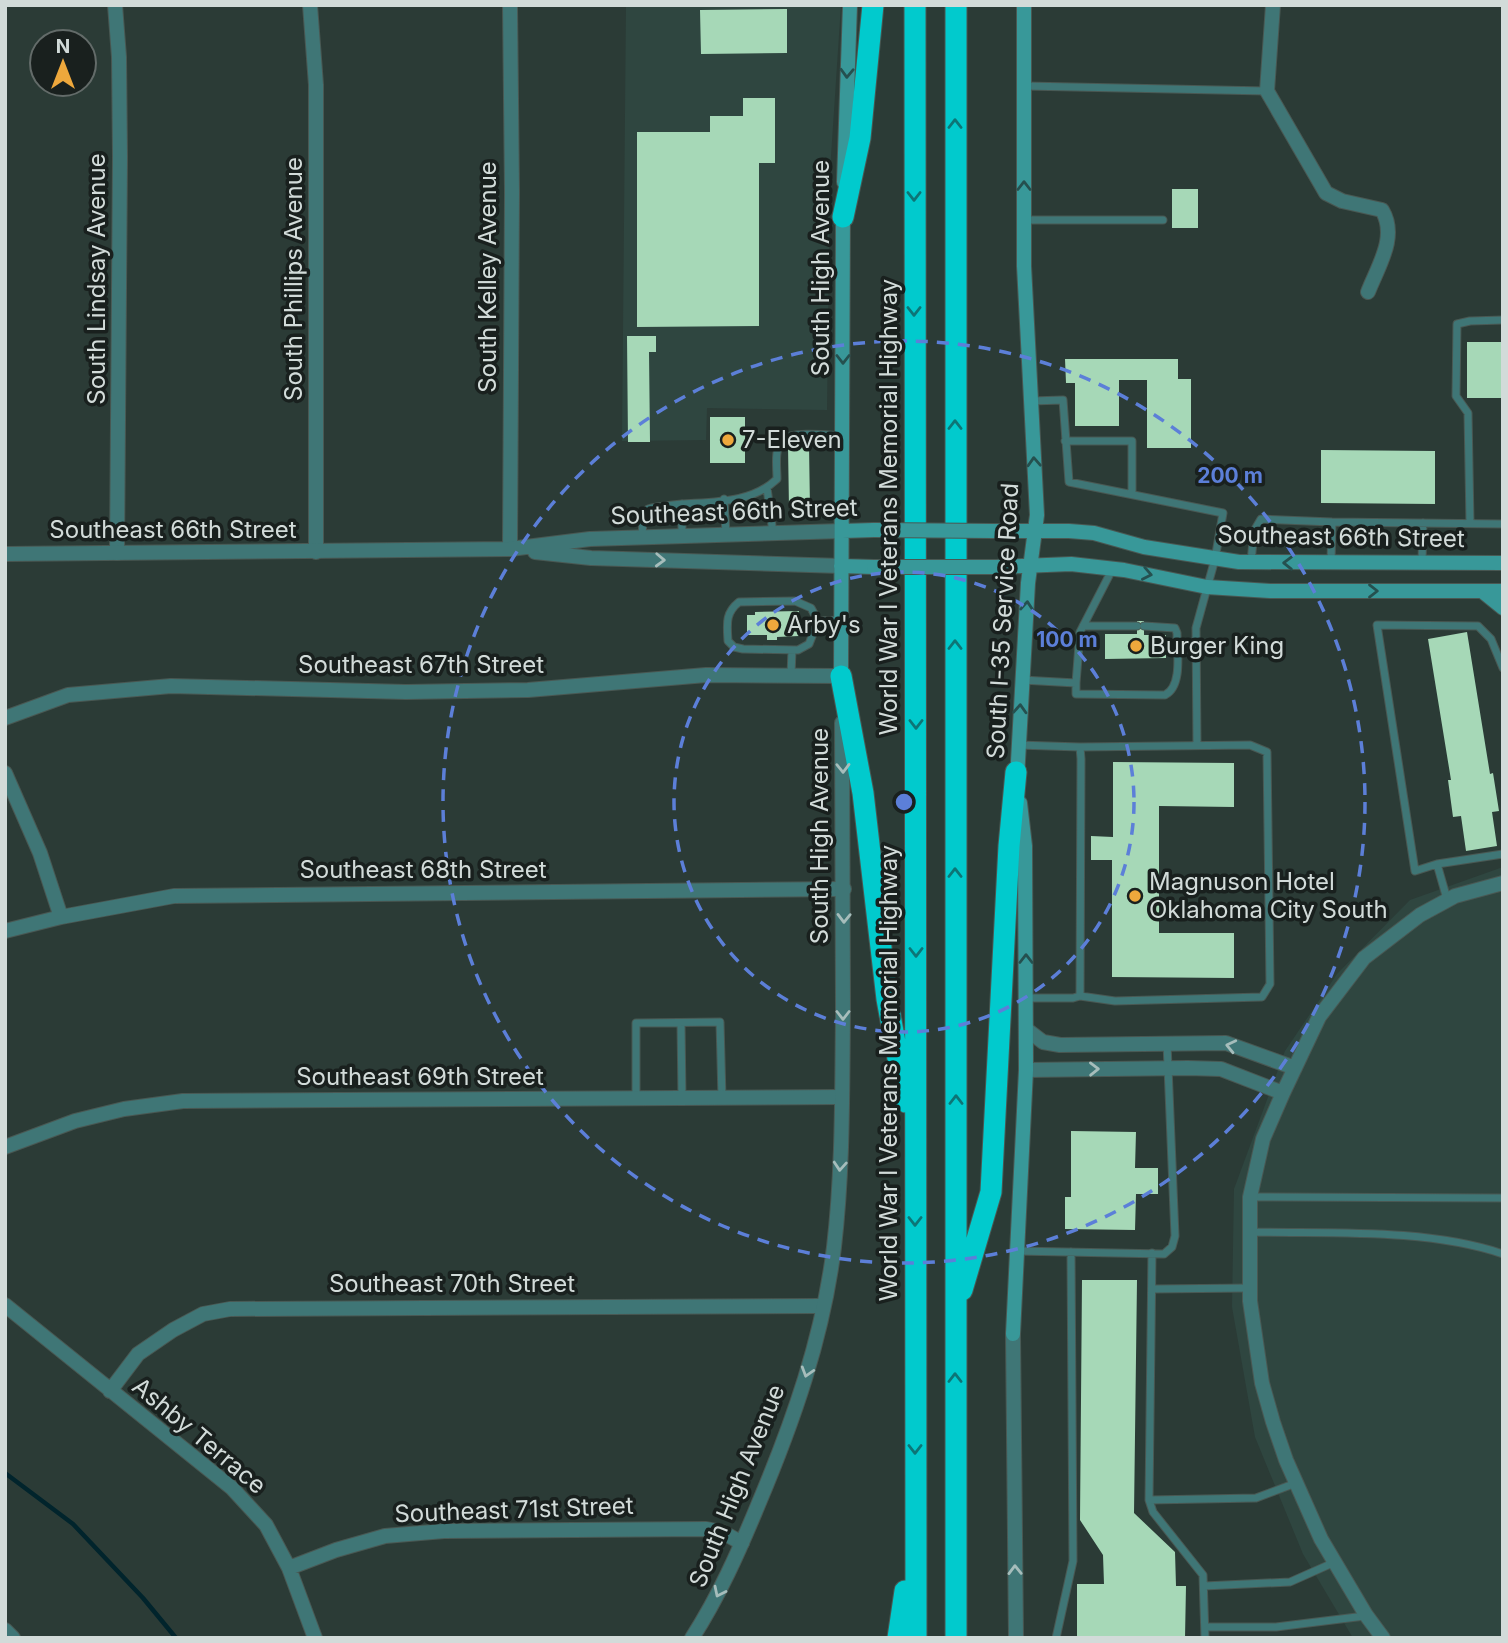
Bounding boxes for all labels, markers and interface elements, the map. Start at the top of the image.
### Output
north arrow [28,28,98,98]
text: N [56,35,70,58]
one-way arrow [839,68,854,79]
one-way arrow [948,118,963,129]
street label: South Lindsay Avenue [82,153,111,405]
street label: South Phillips Avenue [279,157,308,401]
street label: South High Avenue [806,160,835,376]
street label: South Kelley Avenue [473,161,502,393]
one-way arrow [1016,180,1032,191]
one-way arrow [906,191,922,202]
street label: World War I Veterans Memorial Highway [874,279,903,735]
one-way arrow [906,307,922,317]
one-way arrow [835,354,851,364]
one-way arrow [947,419,963,430]
place label: 7-Eleven [742,425,842,454]
marker: 7-Eleven [720,432,736,448]
one-way arrow [1026,457,1041,468]
text: 200 m [1197,463,1263,488]
street label: South I-35 Service Road [981,482,1024,760]
street label: Southeast 66th Street [610,493,858,530]
street label: Southeast 66th Street [49,515,297,544]
street label: Southeast 66th Street [1217,520,1465,553]
one-way arrow [655,552,665,568]
one-way arrow [1282,555,1292,571]
one-way arrow [1141,566,1153,581]
one-way arrow [1368,583,1378,599]
one-way arrow [1019,601,1034,612]
place label: Arby's [787,610,861,639]
marker: Arby's [765,617,781,633]
text: 100 m [1036,627,1098,652]
place label: Burger King [1150,631,1284,660]
marker: Burger King [1128,638,1144,654]
one-way arrow [947,640,963,650]
street label: Southeast 67th Street [298,650,544,679]
one-way arrow [1012,703,1027,714]
one-way arrow [908,719,924,730]
street label: South High Avenue [805,728,834,944]
one-way arrow [835,763,850,774]
centre of rings [892,790,916,814]
street label: World War I Veterans Memorial Highway [874,845,903,1301]
street label: Southeast 68th Street [299,855,547,884]
one-way arrow [947,867,963,878]
place label: Magnuson Hotel Oklahoma City South [1149,867,1388,924]
marker: Magnuson Hotel Oklahoma City South [1127,888,1143,904]
one-way arrow [836,913,851,924]
one-way arrow [908,947,924,957]
one-way arrow [1018,953,1034,963]
one-way arrow [835,1010,851,1021]
one-way arrow [1225,1039,1237,1054]
street label: Southeast 69th Street [296,1062,544,1091]
one-way arrow [1089,1062,1100,1077]
one-way arrow [948,1095,964,1105]
one-way arrow [833,1160,848,1171]
one-way arrow [907,1216,923,1227]
street label: Southeast 70th Street [329,1269,575,1298]
one-way arrow [801,1366,816,1378]
street label: Ashby Terrace [127,1371,272,1500]
one-way arrow [947,1372,963,1382]
street label: South High Avenue [683,1380,791,1592]
one-way arrow [907,1444,923,1454]
street label: Southeast 71st Street [394,1491,634,1528]
one-way arrow [1008,1564,1023,1575]
one-way arrow [713,1584,727,1597]

